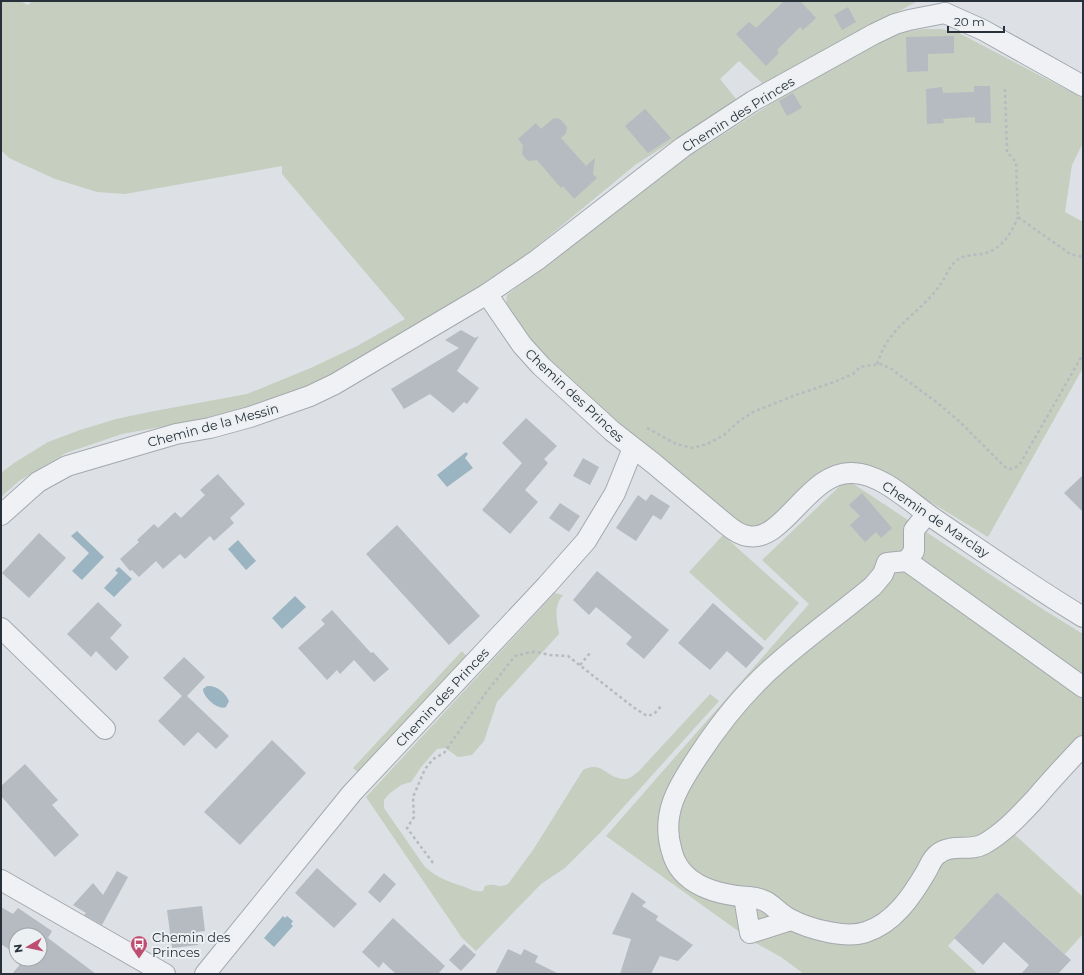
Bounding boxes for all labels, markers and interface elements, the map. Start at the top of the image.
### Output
scale bar [948,8,1004,34]
text: 20 m [954,14,985,29]
street label: Chemin des Princes [679,73,797,155]
street label: Chemin des Princes [522,345,628,445]
street label: Chemin de la Messin [146,400,280,450]
street label: Chemin de Marclay [879,477,993,561]
street label: Chemin des Princes [392,644,492,750]
north arrow [8,927,48,967]
place label: Chemin des Princes [152,929,230,960]
bus stop icon: Chemin des Princes [129,934,149,959]
text: N [11,943,26,954]

